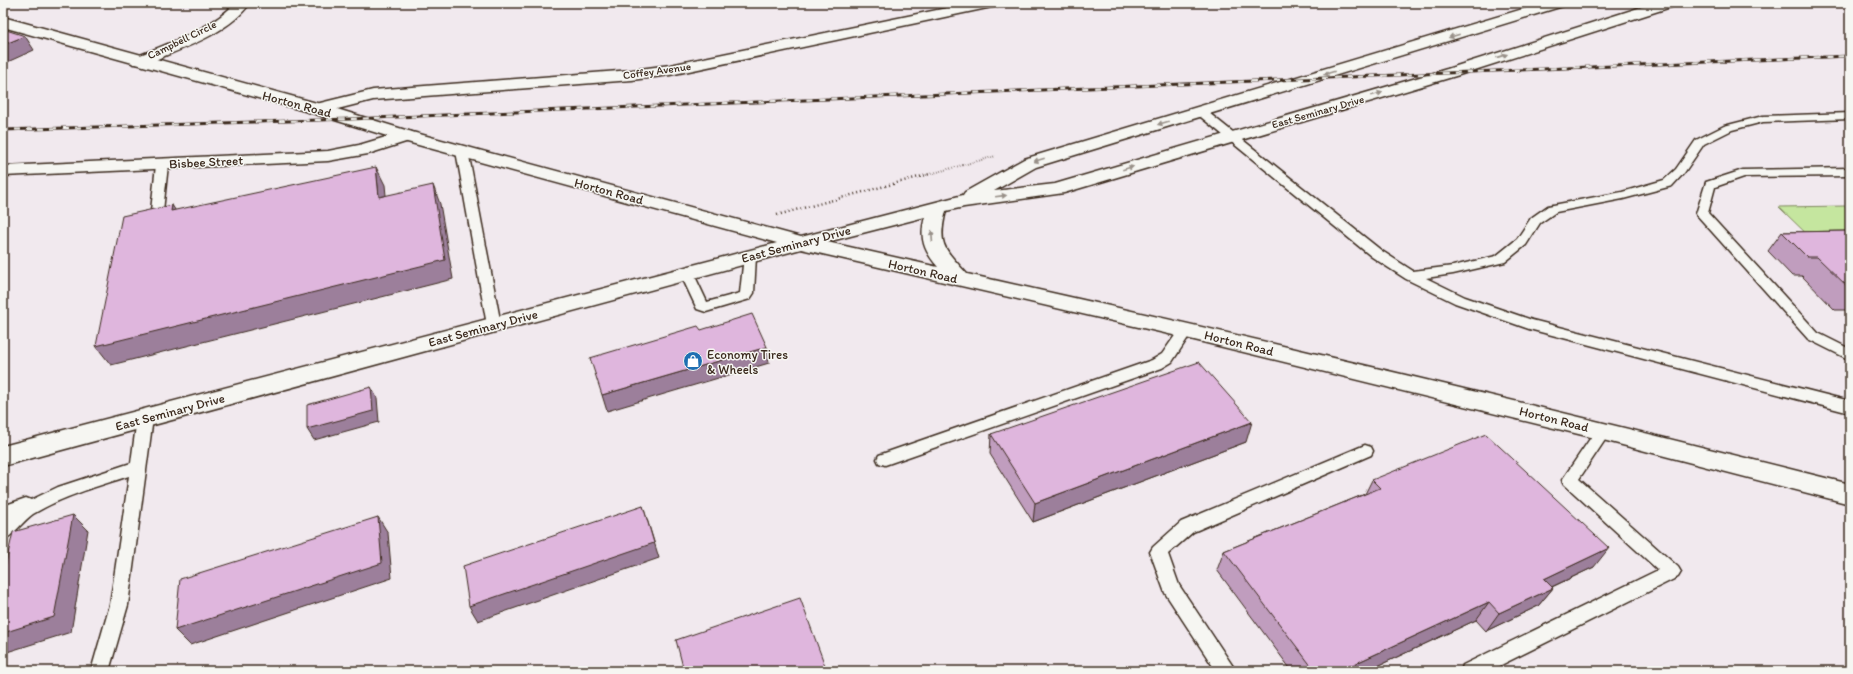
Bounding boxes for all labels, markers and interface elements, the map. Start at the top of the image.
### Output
street label: Campbell Circle [145,18,219,62]
one-way arrow [1447,33,1459,39]
one-way arrow [1496,53,1508,59]
street label: Coffey Avenue [622,60,692,82]
one-way arrow [1323,70,1335,76]
street label: Horton Road [261,88,333,120]
one-way arrow [1372,91,1384,97]
street label: East Seminary Drive [1270,93,1366,131]
one-way arrow [1157,120,1169,126]
street label: Bisbee Street [169,153,244,171]
one-way arrow [1032,157,1044,163]
one-way arrow [1122,165,1134,171]
street label: Horton Road [573,175,645,207]
one-way arrow [995,193,1007,199]
street label: East Seminary Drive [740,222,852,266]
one-way arrow [928,230,935,242]
street label: Horton Road [887,256,959,286]
street label: East Seminary Drive [427,306,539,350]
street label: Horton Road [1203,327,1275,359]
place label: Economy Tires & Wheels [707,347,788,377]
shop icon: Economy Tires & Wheels [682,350,704,372]
street label: East Seminary Drive [114,390,226,434]
street label: Horton Road [1518,403,1590,435]

